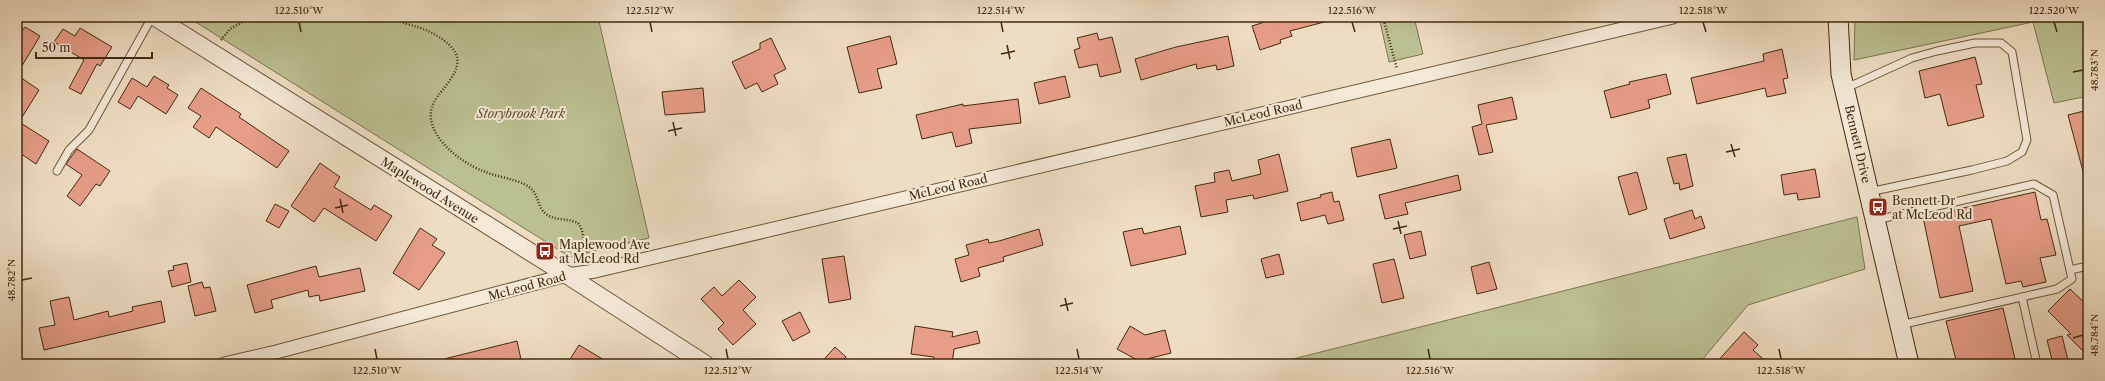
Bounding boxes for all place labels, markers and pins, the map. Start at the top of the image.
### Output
place label: Bennett Dr at McLeod Rd [1892,193,1973,222]
bus stop icon: Bennett Dr at McLeod Rd [1867,196,1889,218]
place label: Maplewood Ave at McLeod Rd [559,237,651,266]
bus stop icon: Maplewood Ave at McLeod Rd [534,240,556,262]

